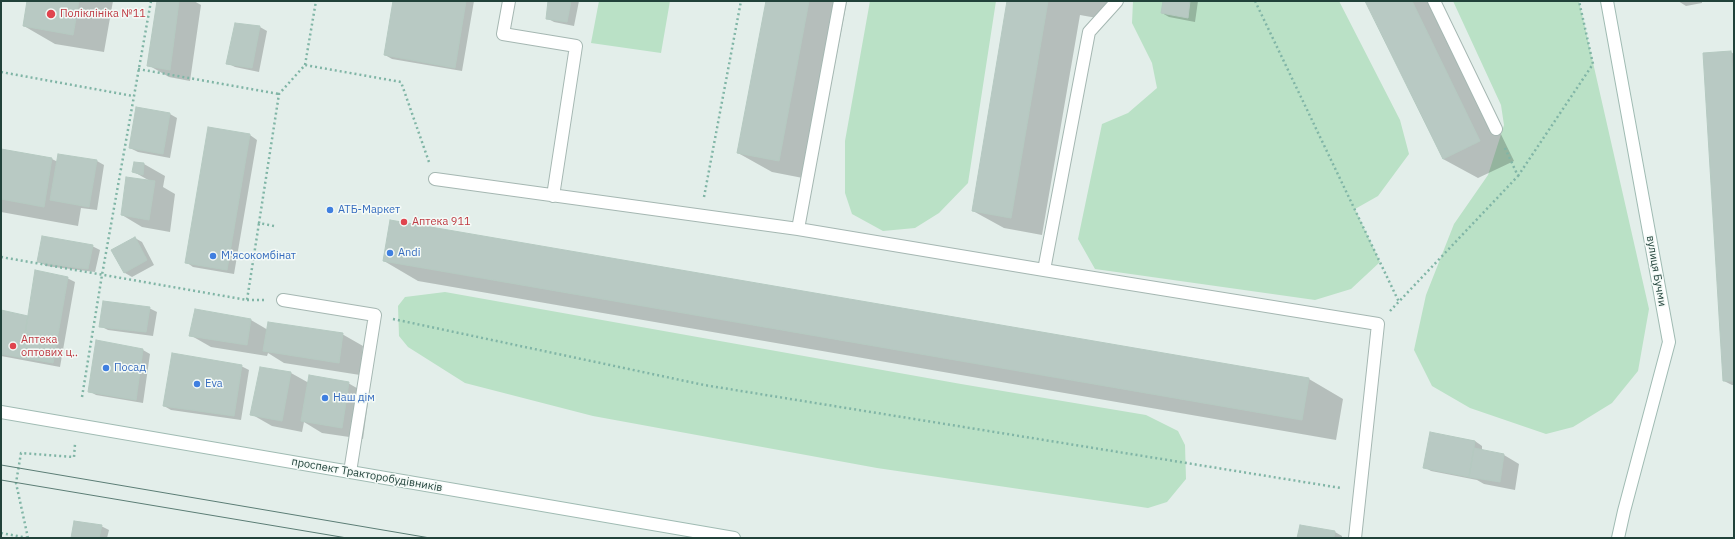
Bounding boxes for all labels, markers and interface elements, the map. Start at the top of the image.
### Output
place label: Поліклініка №11 [60,7,146,21]
marker: Поліклініка №11 [45,8,57,20]
place label: АТБ-Маркет [338,203,400,217]
marker: АТБ-Маркет [325,205,335,215]
place label: Аптека 911 [412,215,471,229]
marker: Аптека 911 [399,217,409,227]
street label: вулиця Бучми [1643,235,1669,307]
place label: Andi [398,246,420,260]
marker: Andi [385,248,395,258]
place label: М'ясокомбінат [221,249,296,263]
marker: М'ясокомбінат [208,251,218,261]
place label: Аптека оптових ц‥ [21,333,78,359]
marker: Аптека оптових ц‥ [8,341,18,351]
place label: Посад [114,361,146,375]
marker: Посад [101,363,111,373]
place label: Eva [205,377,223,391]
marker: Eva [192,379,202,389]
place label: Наш дім [333,391,375,405]
marker: Наш дім [320,393,330,403]
street label: проспект Тракторобудівників [290,455,444,495]

